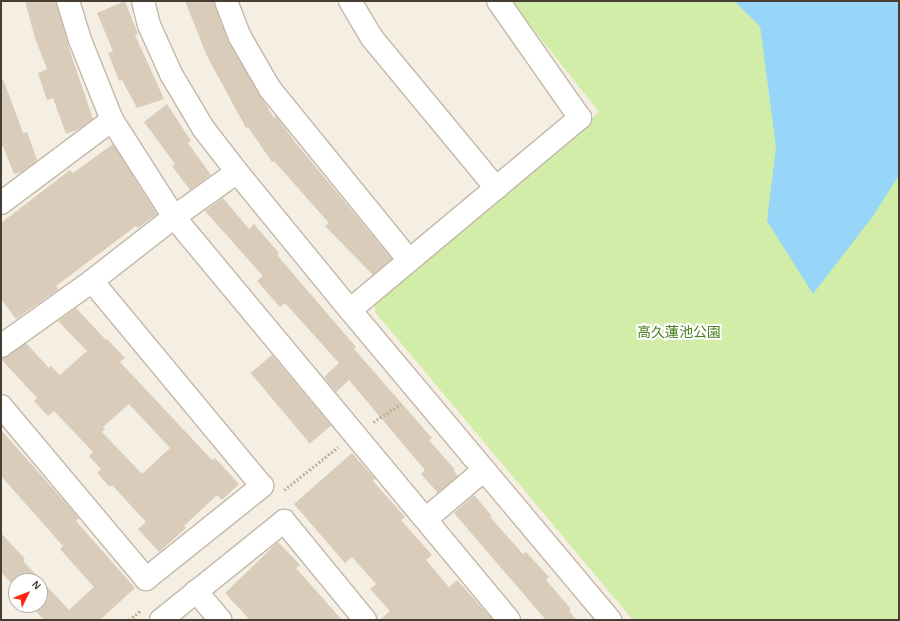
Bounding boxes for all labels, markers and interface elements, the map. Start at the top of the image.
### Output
park label: 高久蓮池公園 [637,325,721,341]
north arrow [8,573,48,613]
text: N [30,579,43,592]

